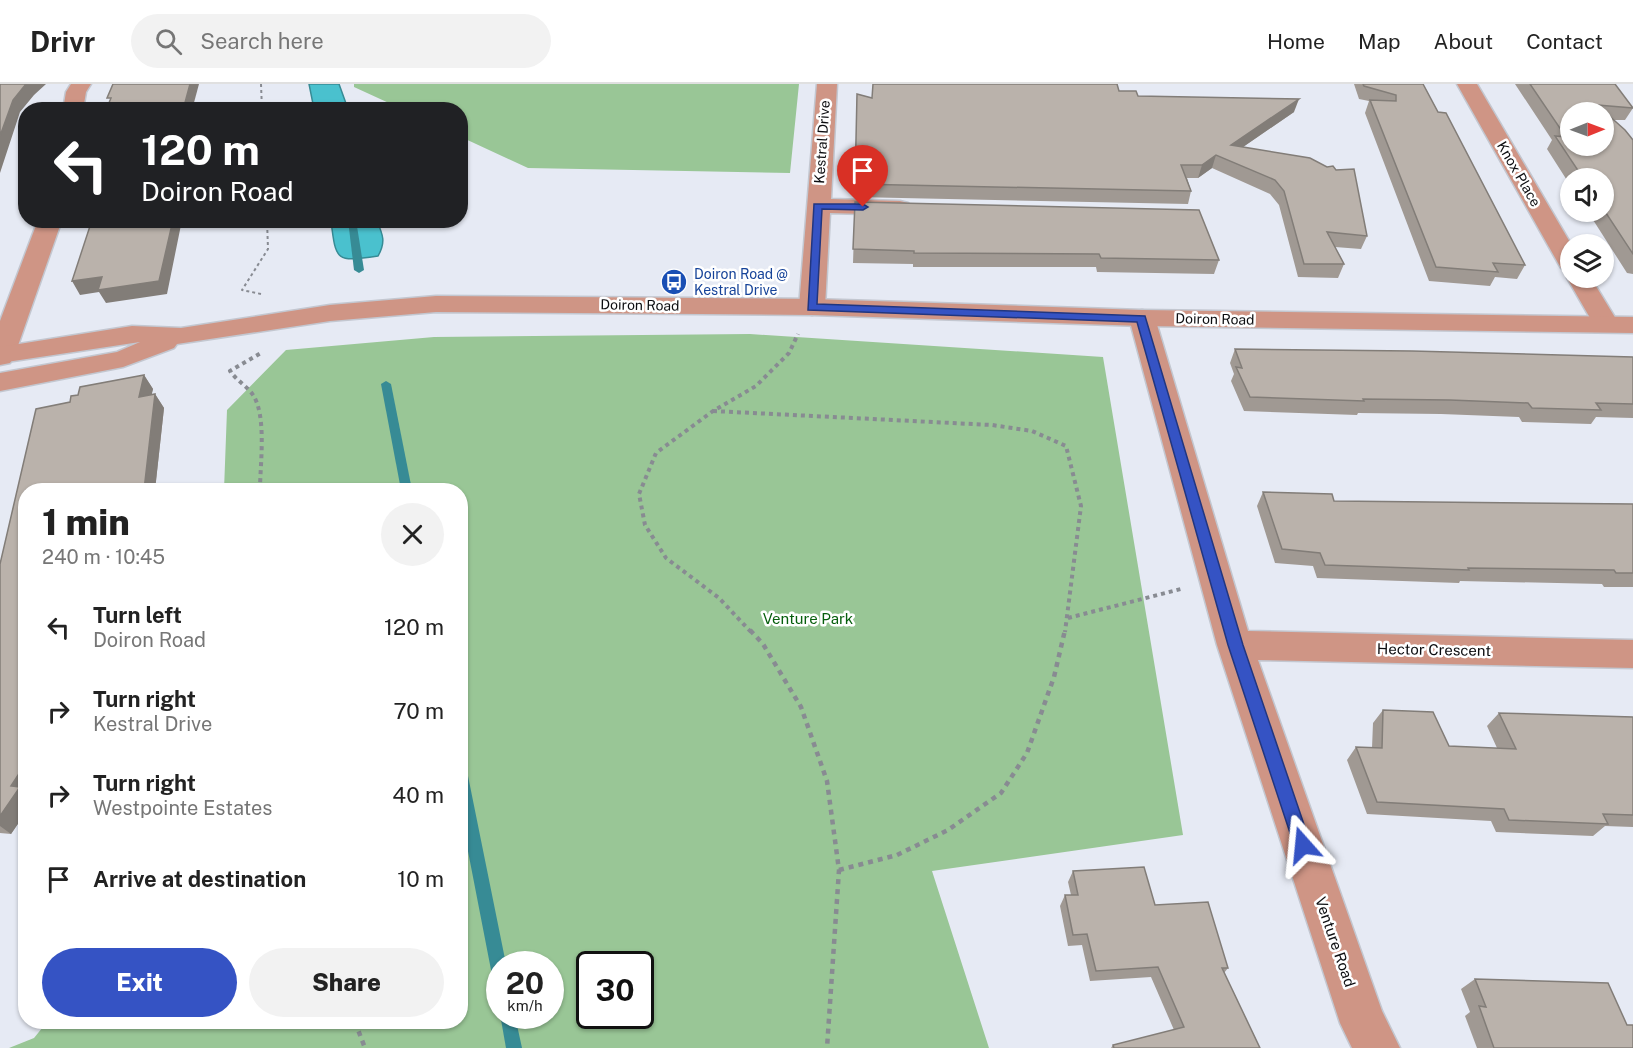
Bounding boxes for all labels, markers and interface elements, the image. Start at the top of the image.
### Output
search box [131,14,551,68]
text: Drivr [30,25,95,58]
icon: search [152,25,185,58]
text: Search here [200,28,324,54]
text: Home [1267,29,1325,54]
text: Map [1358,29,1401,54]
text: About [1434,29,1493,54]
text: Contact [1526,29,1603,54]
street label: Kestral Drive [811,100,833,184]
north arrow [1560,102,1614,156]
map controls [1560,102,1614,288]
text: 120 m [141,125,260,174]
icon: left [42,126,120,204]
street label: Knox Place [1494,139,1544,210]
pin [837,145,888,207]
icon: arrive [846,154,879,187]
button: sound [1560,168,1614,222]
text: Doiron Road [141,175,294,207]
button: layers [1560,234,1614,288]
place label: Doiron Road @ Kestral Drive [694,266,788,298]
bus stop icon: Doiron Road @ Kestral Drive [659,267,689,297]
street label: Doiron Road [600,296,680,314]
street label: Doiron Road [1175,310,1255,328]
text: 1 min [42,501,130,543]
button: close [381,503,444,566]
text: 240 m · 10:45 [42,545,165,569]
text: Turn left [93,602,182,628]
park label: Venture Park [763,610,853,627]
icon: left [42,611,75,644]
text: 120 m [384,614,444,640]
text: Doiron Road [93,628,206,652]
street label: Hector Crescent [1377,640,1491,659]
text: Turn right [93,686,196,712]
icon: right [42,695,75,728]
text: 70 m [393,698,444,724]
text: Kestral Drive [93,712,212,736]
text: Turn right [93,770,196,796]
icon: right [42,779,75,812]
text: 40 m [392,782,444,808]
text: Westpointe Estates [93,796,272,820]
position arrow [1271,813,1335,877]
icon: arrive [42,863,75,896]
text: Arrive at destination [93,866,306,892]
text: 10 m [397,866,444,892]
street label: Venture Road [1312,895,1359,989]
button: Exit [42,948,237,1017]
button: Share [249,948,444,1017]
speed limit sign: 30 [576,951,654,1029]
text: 20 [506,965,544,1001]
text: km/h [507,997,543,1014]

